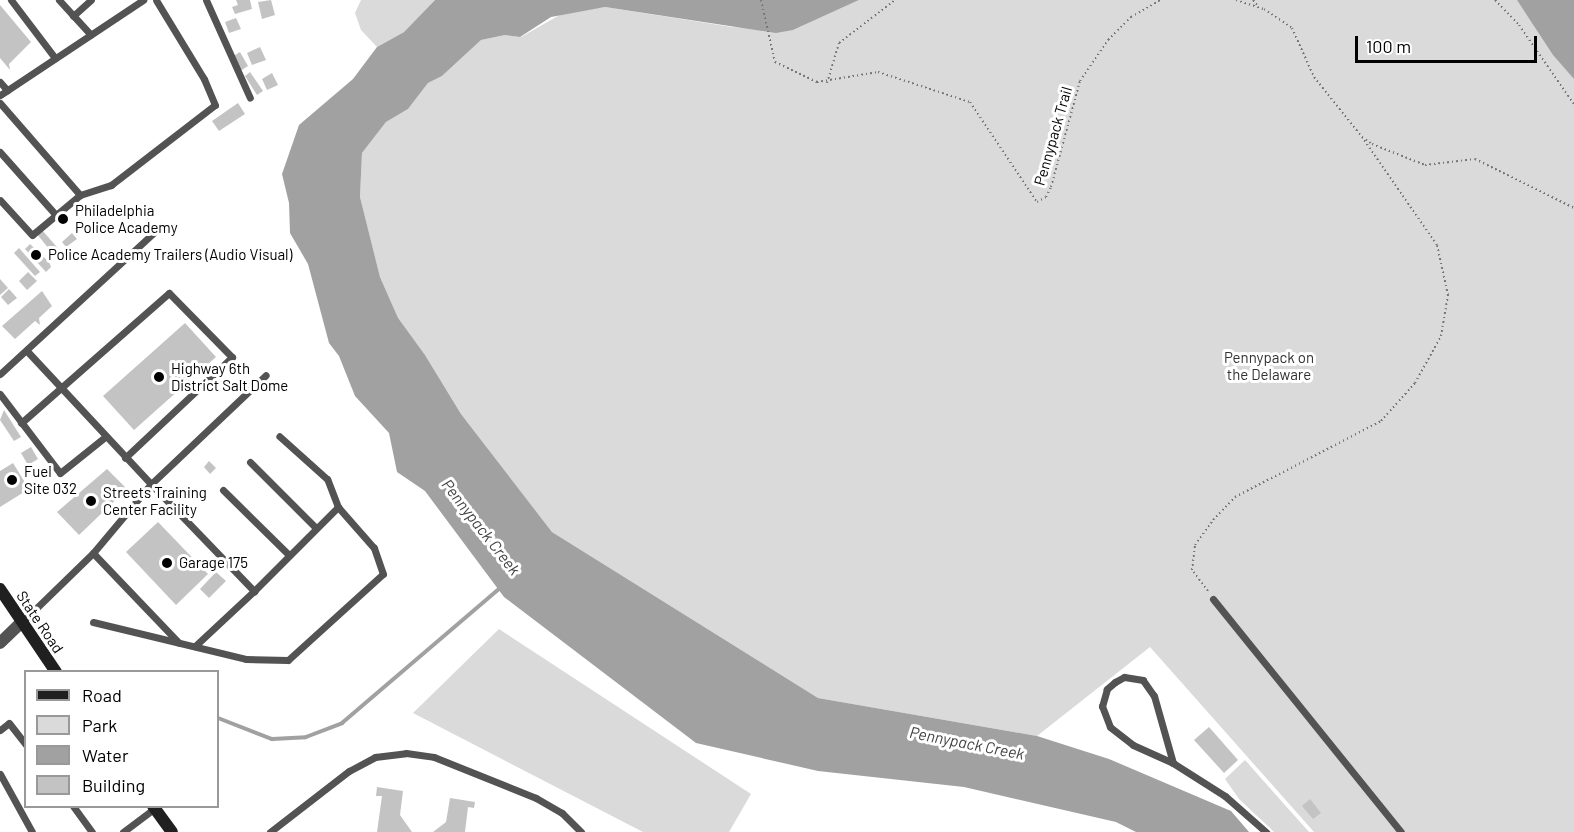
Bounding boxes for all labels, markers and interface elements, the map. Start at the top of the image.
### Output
scale bar [1358,24,1540,62]
text: 100 m [1366,35,1411,57]
street label: Pennypack Trail [1030,85,1076,187]
place label: Philadelphia Police Academy [75,201,178,236]
marker: Philadelphia Police Academy [56,212,70,226]
place label: Police Academy Trailers (Audio Visual) [48,246,292,264]
marker: Police Academy Trailers (Audio Visual) [29,248,43,262]
park label: Pennypack on the Delaware [1224,348,1314,383]
place label: Highway 6th District Salt Dome [171,359,288,394]
marker: Highway 6th District Salt Dome [152,370,166,384]
place label: Fuel Site 032 [24,462,77,497]
marker: Fuel Site 032 [5,473,19,487]
water label: Pennypack Creek [438,475,524,579]
place label: Streets Training Center Facility [103,483,207,518]
marker: Streets Training Center Facility [84,494,98,508]
place label: Garage 175 [179,554,248,572]
marker: Garage 175 [160,556,174,570]
street label: State Road [13,587,67,657]
legend [24,670,219,808]
text: Road [82,684,122,706]
text: Park [82,714,117,736]
water label: Pennypack Creek [908,722,1026,764]
text: Water [82,744,129,766]
text: Building [82,774,145,796]

